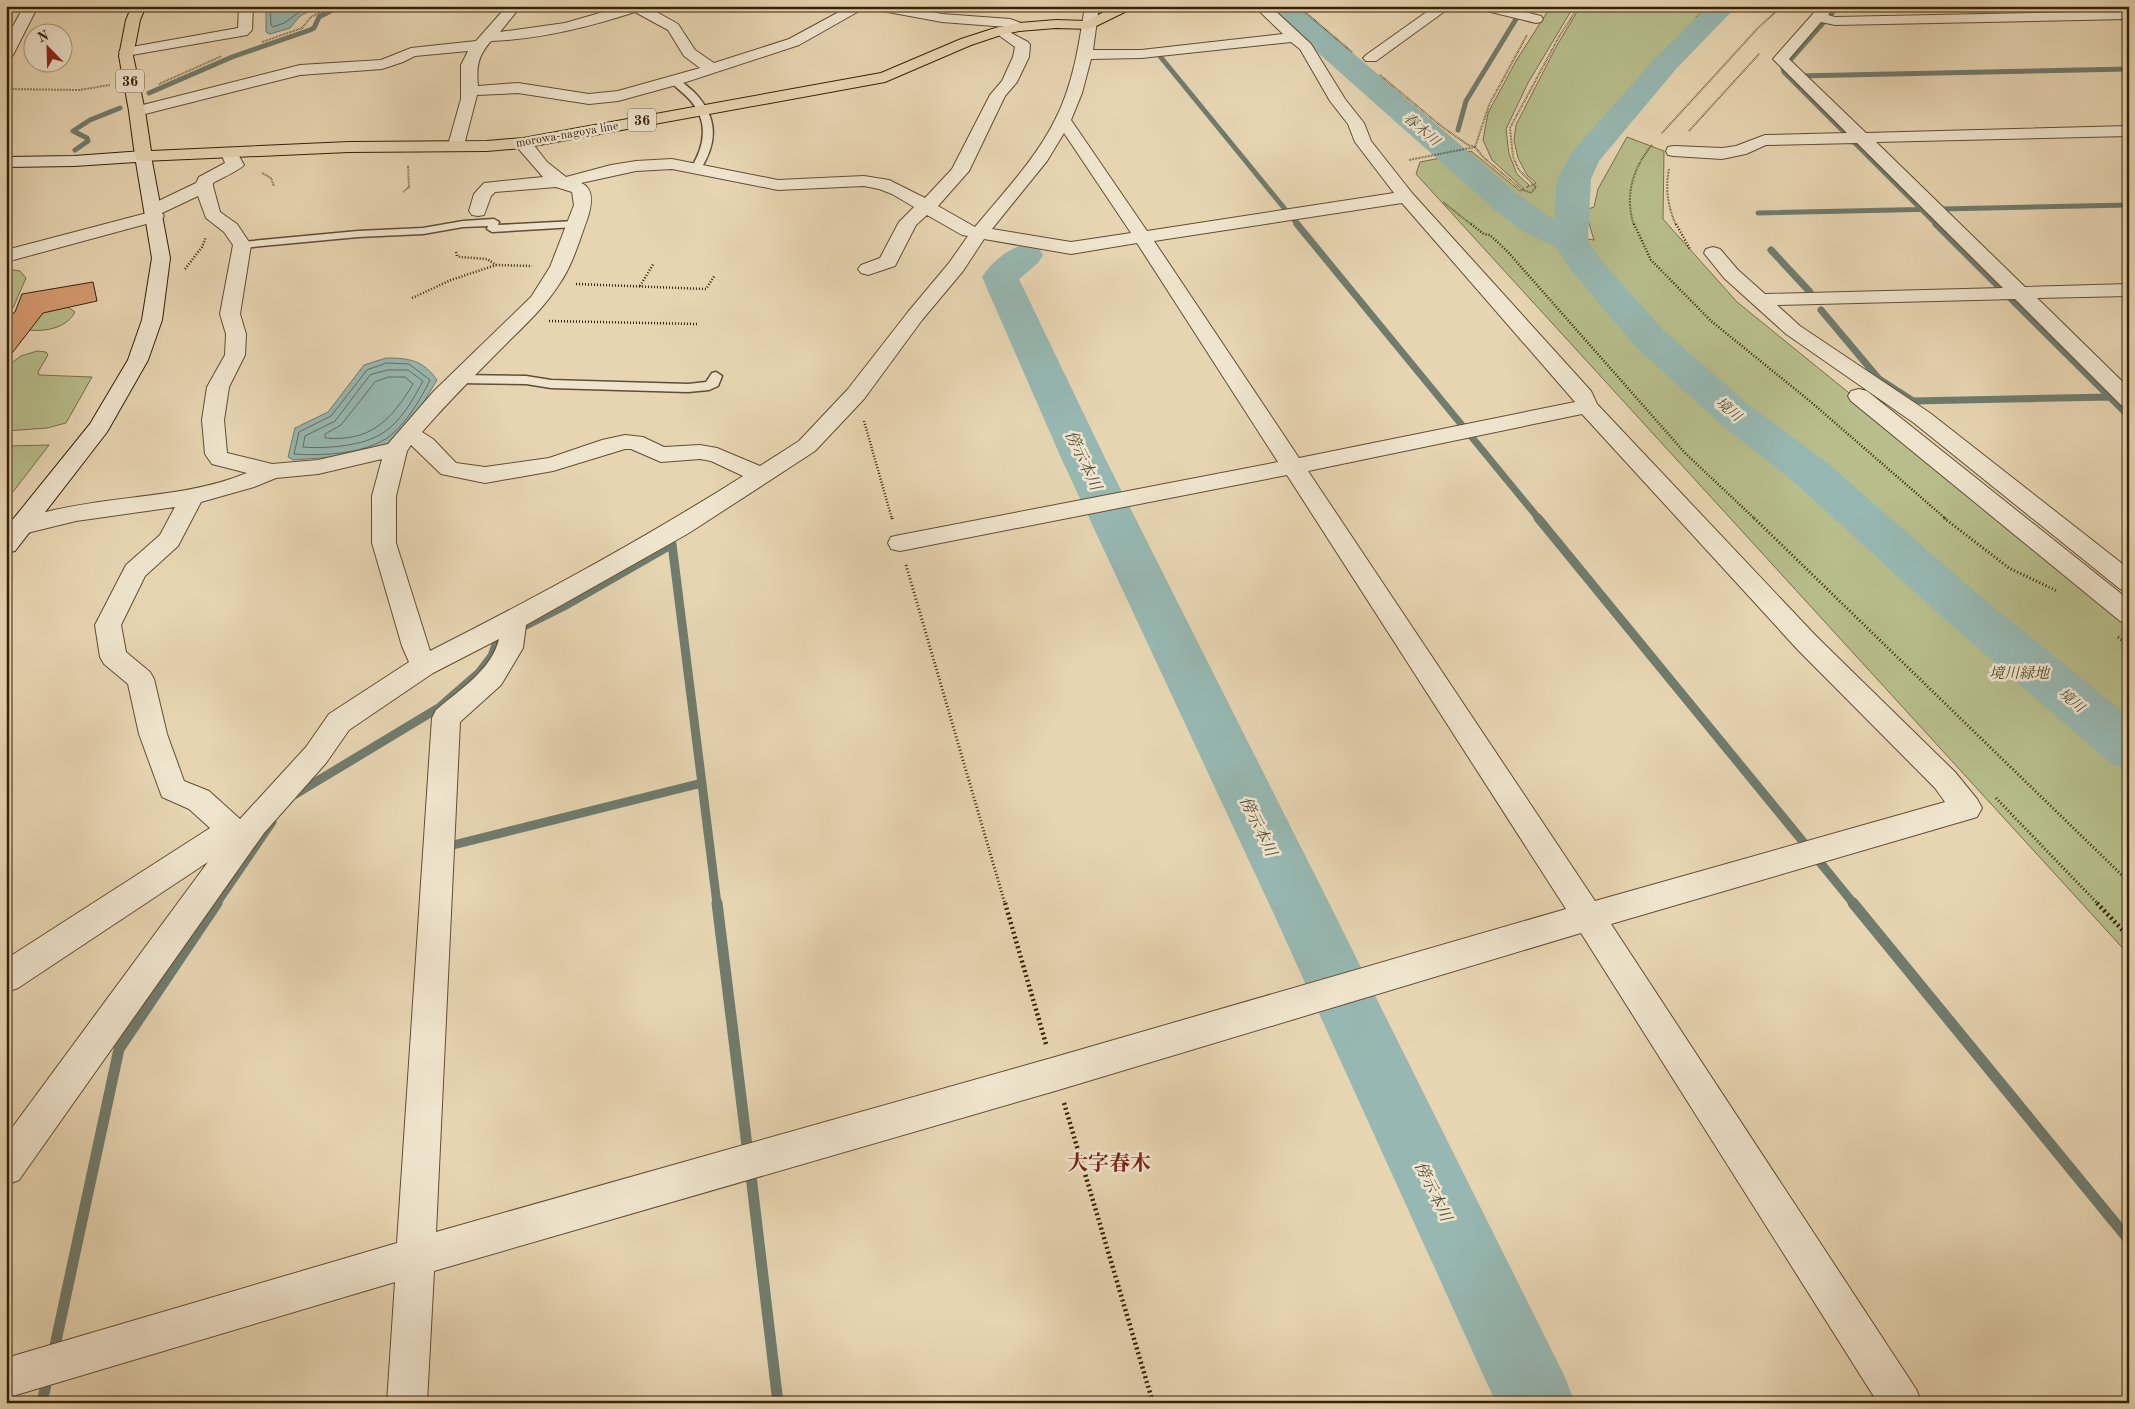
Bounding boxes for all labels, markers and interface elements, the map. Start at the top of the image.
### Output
north arrow [22,22,72,72]
text: N [36,28,51,45]
road number: 36 [116,70,144,92]
road number: 36 [628,108,656,132]
water label: 春木川 [1401,110,1444,150]
street label: morowa-nagoya line [515,120,620,150]
water label: 境川 [1713,395,1746,425]
water label: 傍示本川 [1061,428,1106,495]
park label: 境川緑地 [1989,665,2051,682]
water label: 境川 [2056,686,2089,716]
water label: 傍示本川 [1236,794,1281,861]
district label: 大字春木 [1067,1152,1151,1175]
water label: 傍示本川 [1411,1159,1456,1226]

